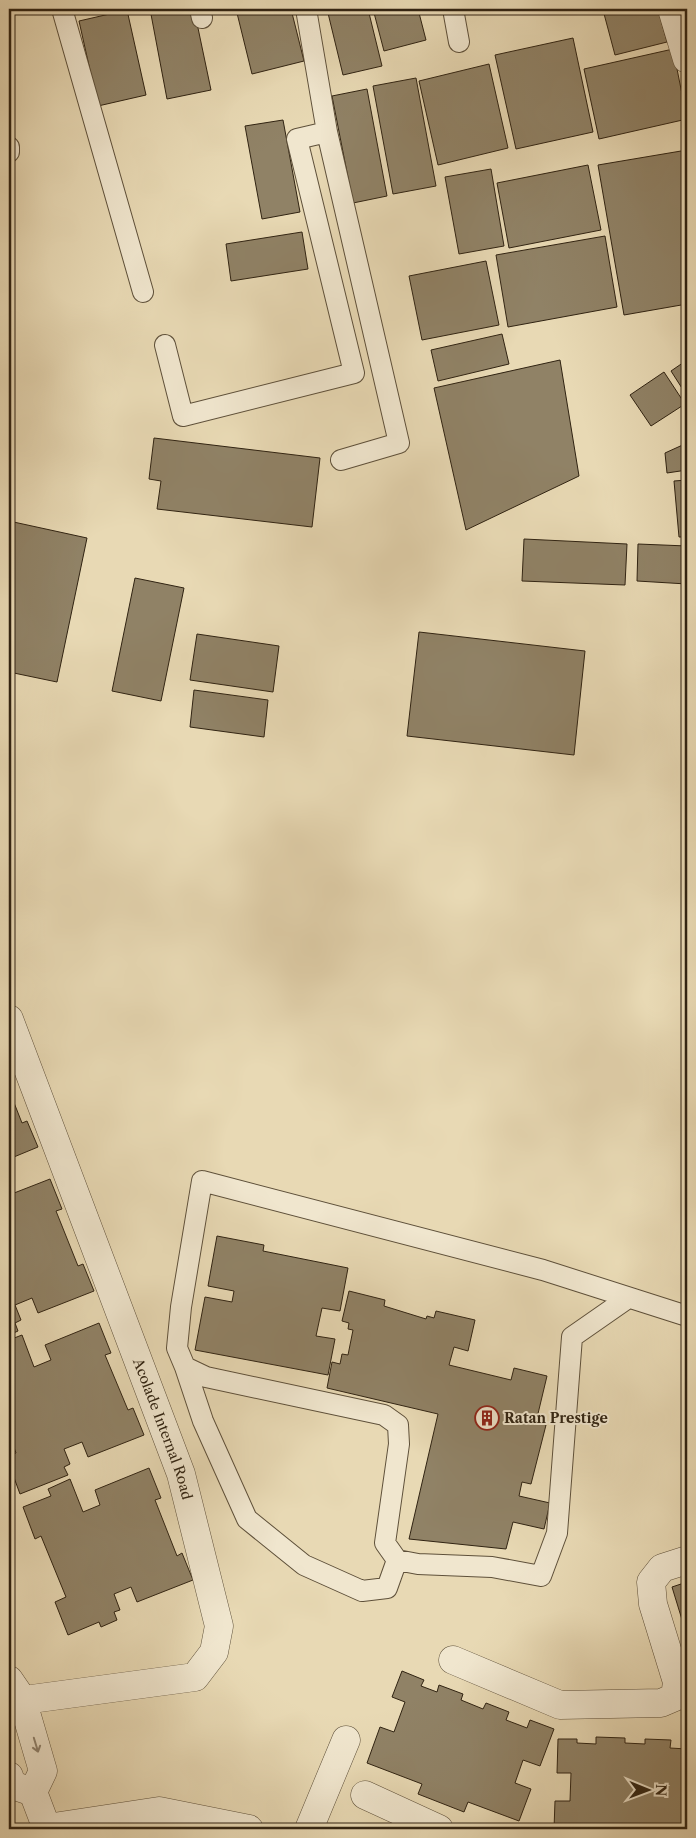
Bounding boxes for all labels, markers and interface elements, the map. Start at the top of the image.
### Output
street label: Acolade Internal Road [129,1355,196,1502]
building icon: Ratan Prestige [474,1405,500,1431]
place label: Ratan Prestige [504,1409,608,1427]
one-way arrow [31,1737,41,1753]
north arrow [624,1766,674,1816]
text: N [652,1784,670,1796]

